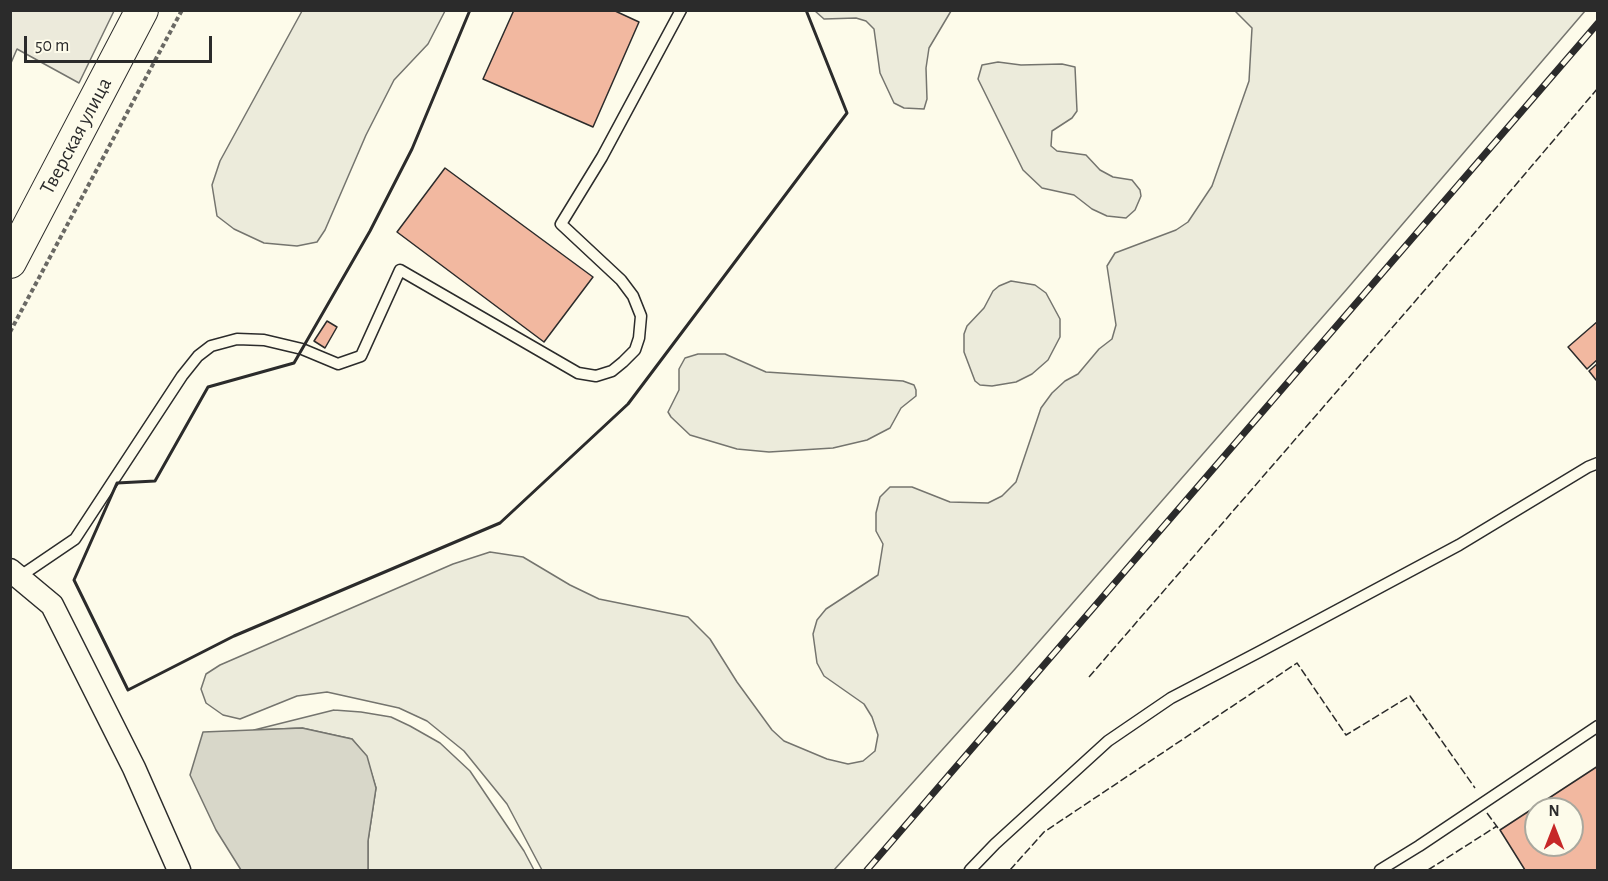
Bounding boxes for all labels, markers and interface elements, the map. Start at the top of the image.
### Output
scale bar [27,24,214,62]
text: 50 m [35,37,69,55]
street label: Тверская улица [35,73,117,199]
north arrow [1524,797,1584,857]
text: N [1548,803,1560,819]

